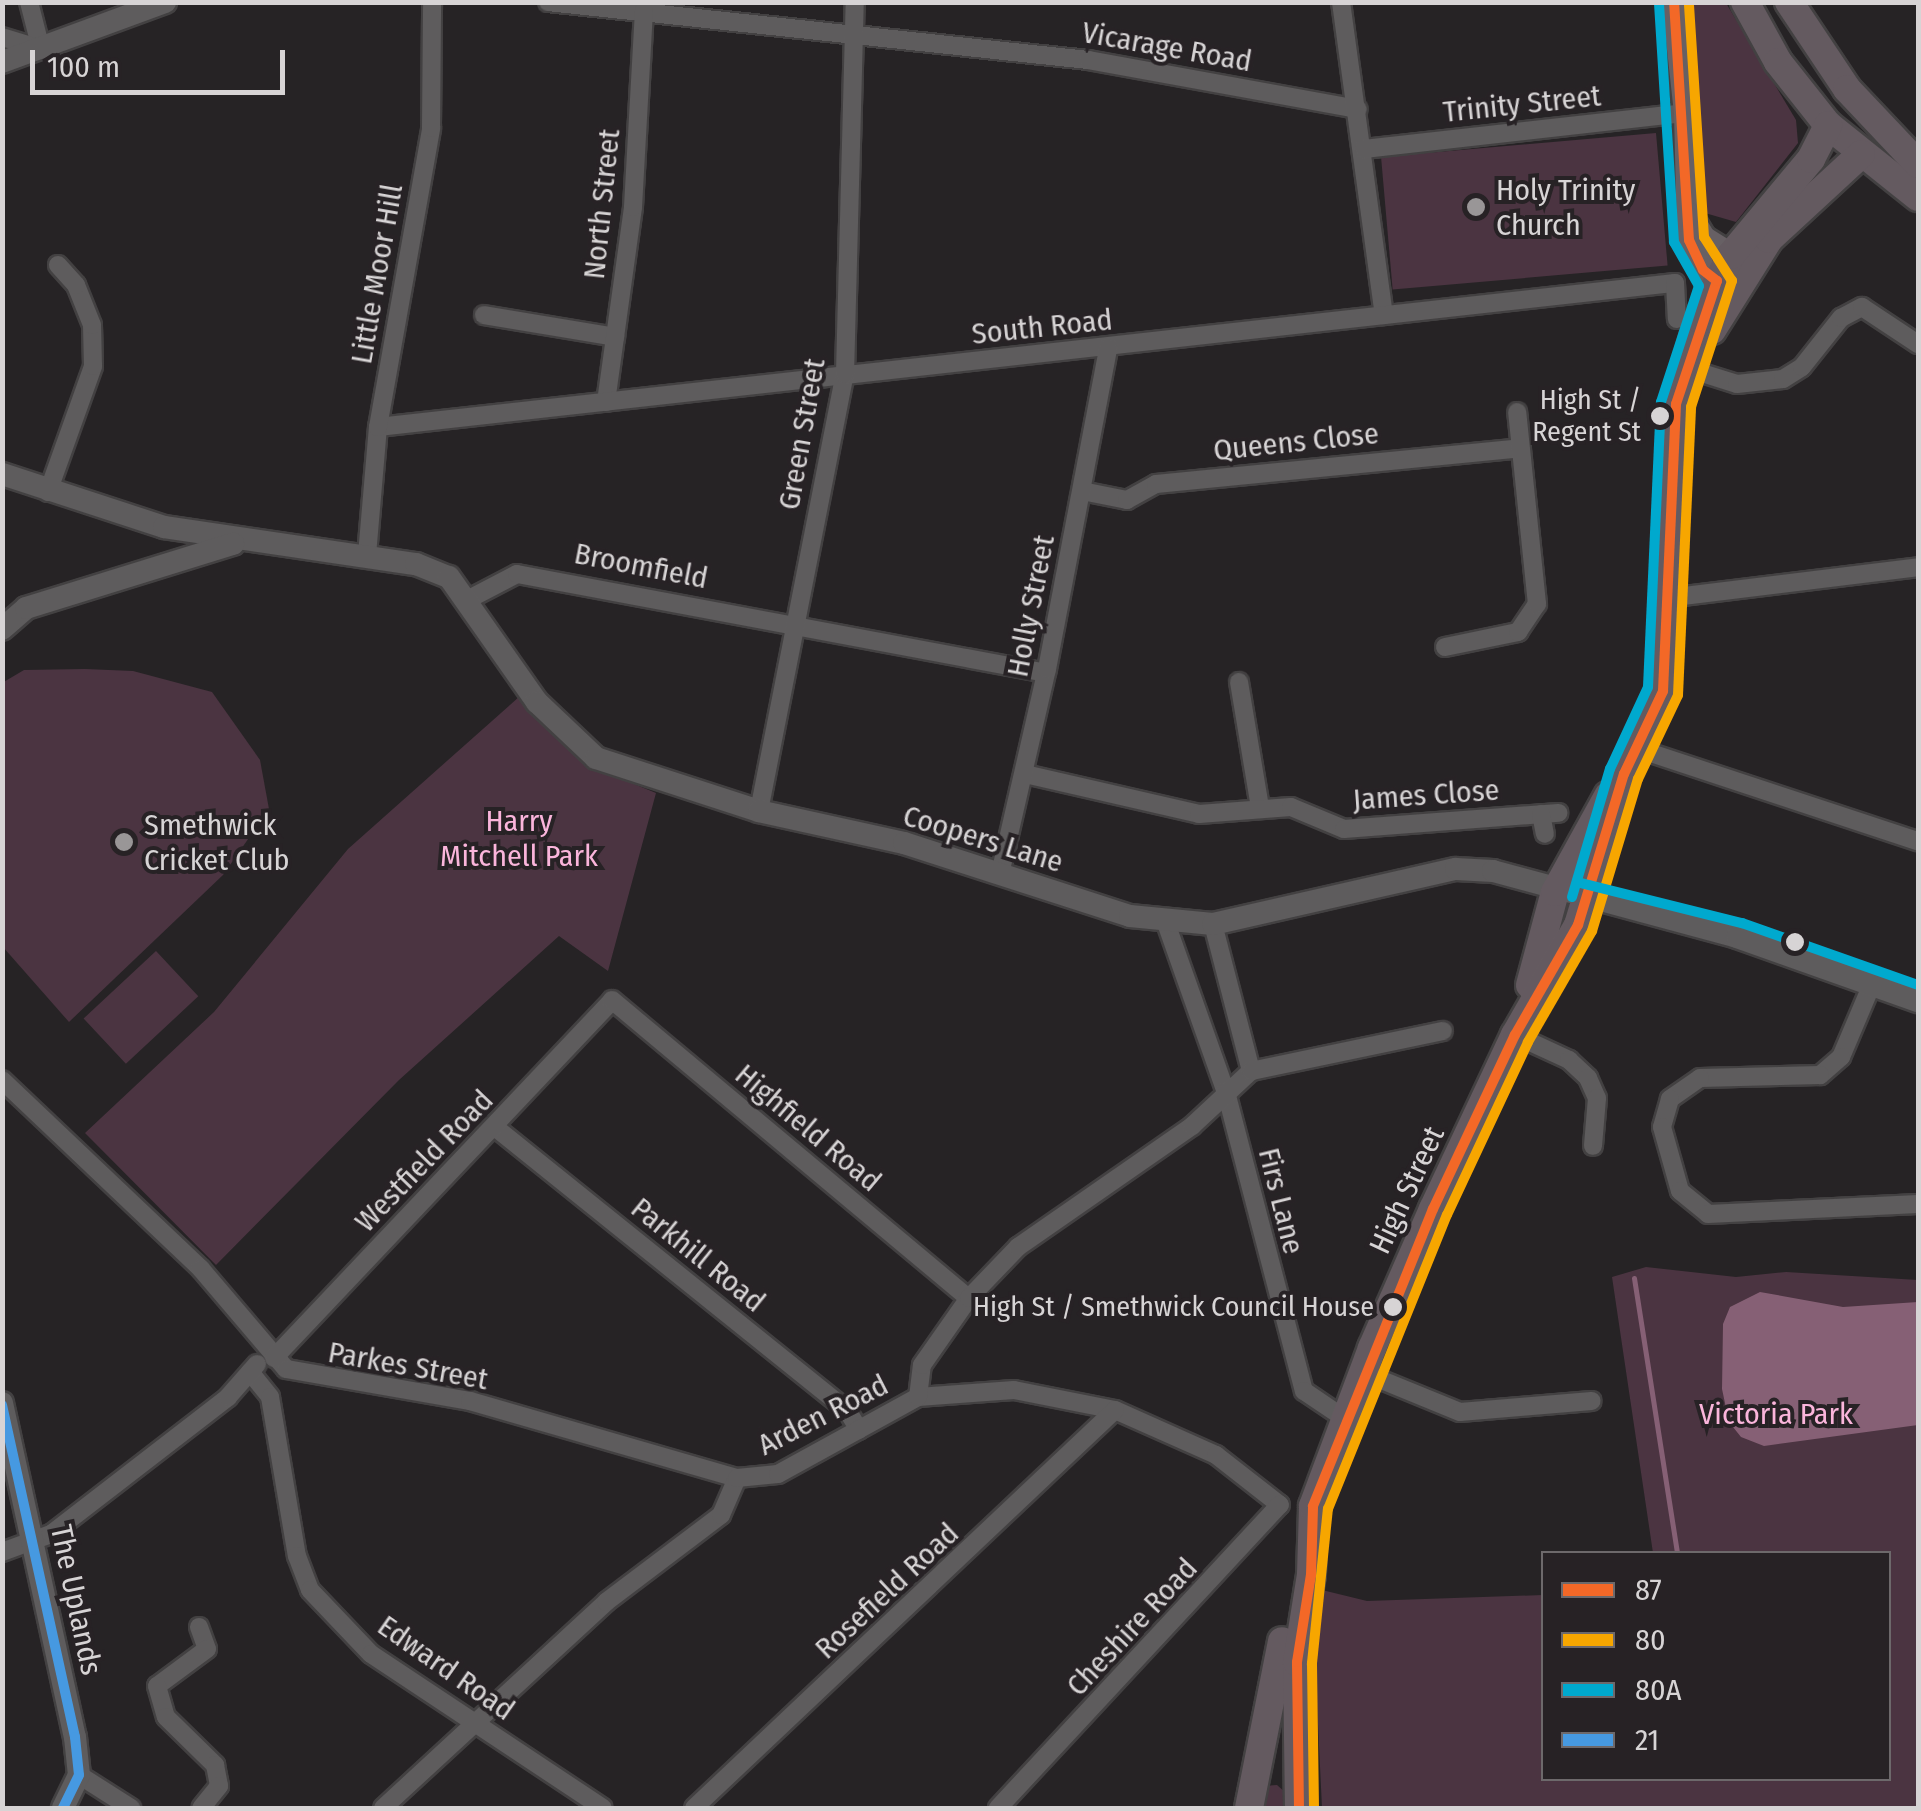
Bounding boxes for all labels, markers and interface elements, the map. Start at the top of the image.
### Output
street label: Vicarage Road [1079,14,1255,80]
scale bar [35,30,290,92]
text: 100 m [47,49,120,85]
street label: Trinity Street [1441,78,1603,130]
street label: North Street [576,127,628,281]
place label: Holy Trinity Church [1496,172,1635,242]
street label: Little Moor Hill [343,181,411,367]
marker: Holy Trinity Church [1465,196,1487,218]
street label: South Road [970,302,1114,352]
street label: Green Street [771,355,833,513]
place label: High St / Regent St [1532,383,1641,449]
marker: High St / Regent St [1650,406,1670,426]
street label: Queens Close [1212,415,1380,469]
street label: Holly Street [1000,532,1062,680]
street label: Broomfield [571,535,711,597]
street label: James Close [1352,772,1500,818]
street label: Coopers Lane [899,798,1067,880]
park label: Harry Mitchell Park [440,803,598,874]
place label: Smethwick Cricket Club [144,807,290,878]
marker: Smethwick Cricket Club [113,831,135,853]
unlabelled marker [1785,932,1805,952]
street label: Highfield Road [728,1057,888,1199]
street label: Westfield Road [347,1083,501,1239]
street label: High Street [1362,1121,1452,1259]
street label: Firs Lane [1250,1144,1312,1258]
street label: Parkhill Road [624,1190,772,1320]
place label: High St / Smethwick Council House [973,1290,1374,1324]
marker: High St / Smethwick Council House [1383,1297,1403,1317]
street label: Parkes Street [325,1334,491,1398]
street label: Arden Road [752,1367,894,1463]
park label: Victoria Park [1699,1396,1853,1432]
street label: Rosefield Road [808,1515,966,1667]
street label: The Uplands [43,1522,109,1678]
street label: Cheshire Road [1059,1551,1205,1703]
legend [1541,1551,1891,1781]
text: 87 [1635,1572,1662,1608]
street label: Edward Road [371,1608,521,1728]
text: 80 [1635,1622,1666,1658]
text: 80A [1635,1672,1681,1708]
text: 21 [1635,1722,1659,1758]

